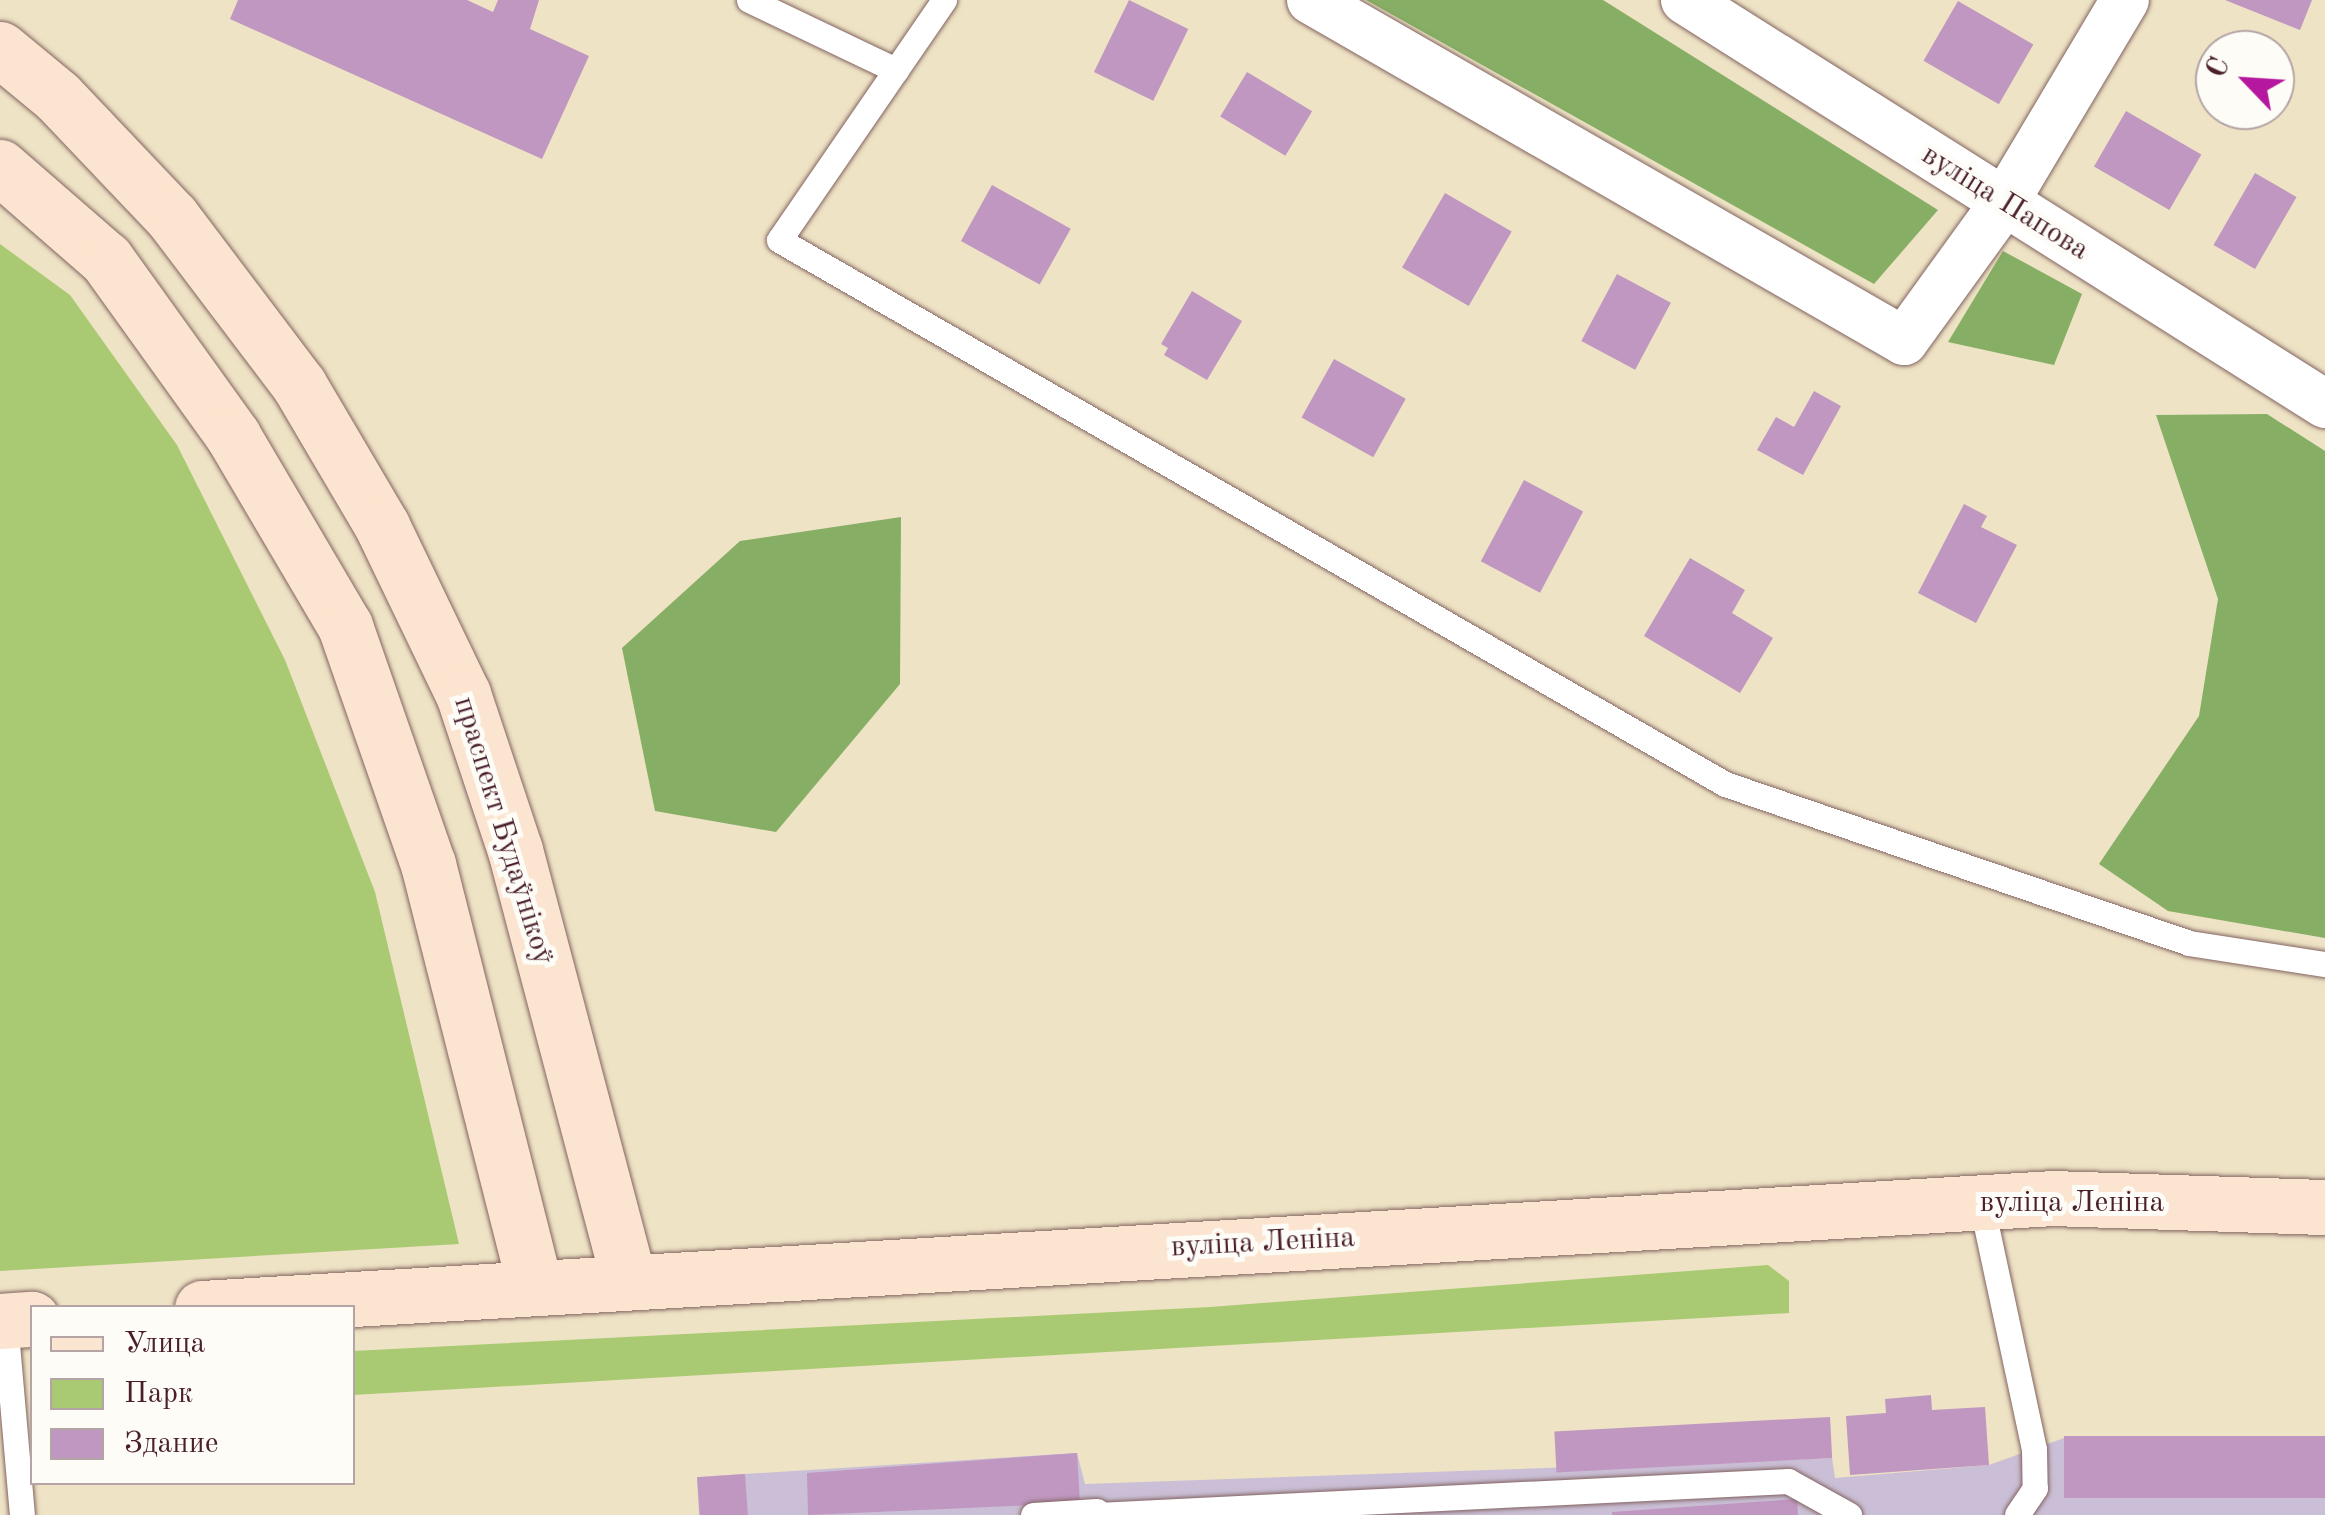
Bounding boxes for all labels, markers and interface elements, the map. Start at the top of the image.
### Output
north arrow [2195,30,2295,130]
text: С [2203,54,2236,82]
street label: вуліца Папова [1915,137,2095,269]
street label: праспект Будаўнікоў [445,693,561,969]
street label: вуліца Леніна [1980,1185,2164,1221]
street label: вуліца Леніна [1170,1220,1356,1266]
legend [30,1305,355,1485]
text: Улица [124,1329,205,1359]
text: Парк [124,1379,193,1409]
text: Здание [124,1429,219,1459]

